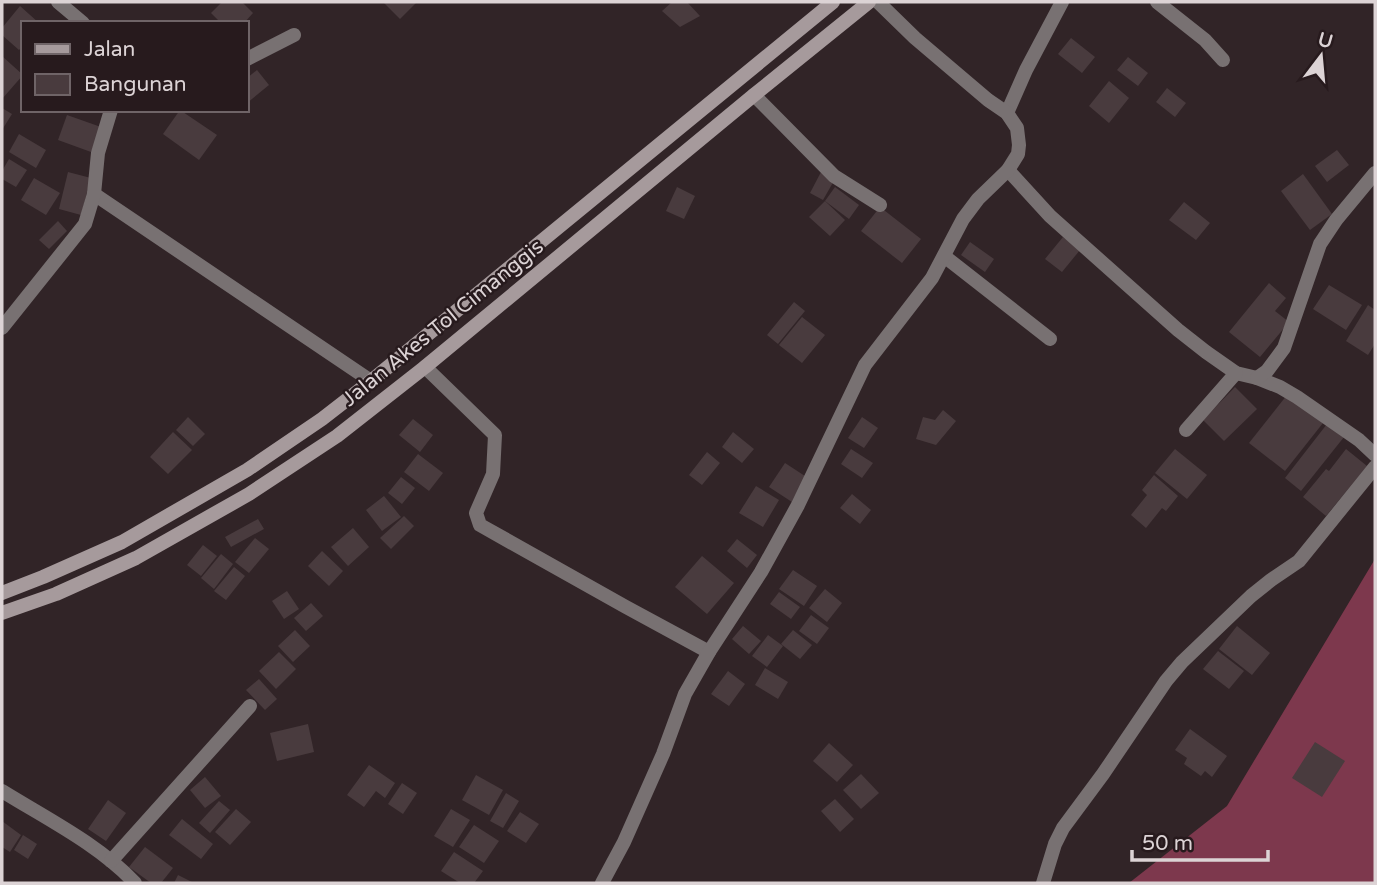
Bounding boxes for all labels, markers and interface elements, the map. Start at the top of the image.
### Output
legend [21,21,248,112]
north arrow [1286,21,1356,91]
text: U [1315,28,1335,53]
text: Jalan [84,37,135,62]
text: Bangunan [84,72,187,97]
street label: Jalan Akes Tol Cimanggis [337,234,549,412]
scale bar [1132,818,1268,862]
text: 50 m [1142,831,1193,856]

